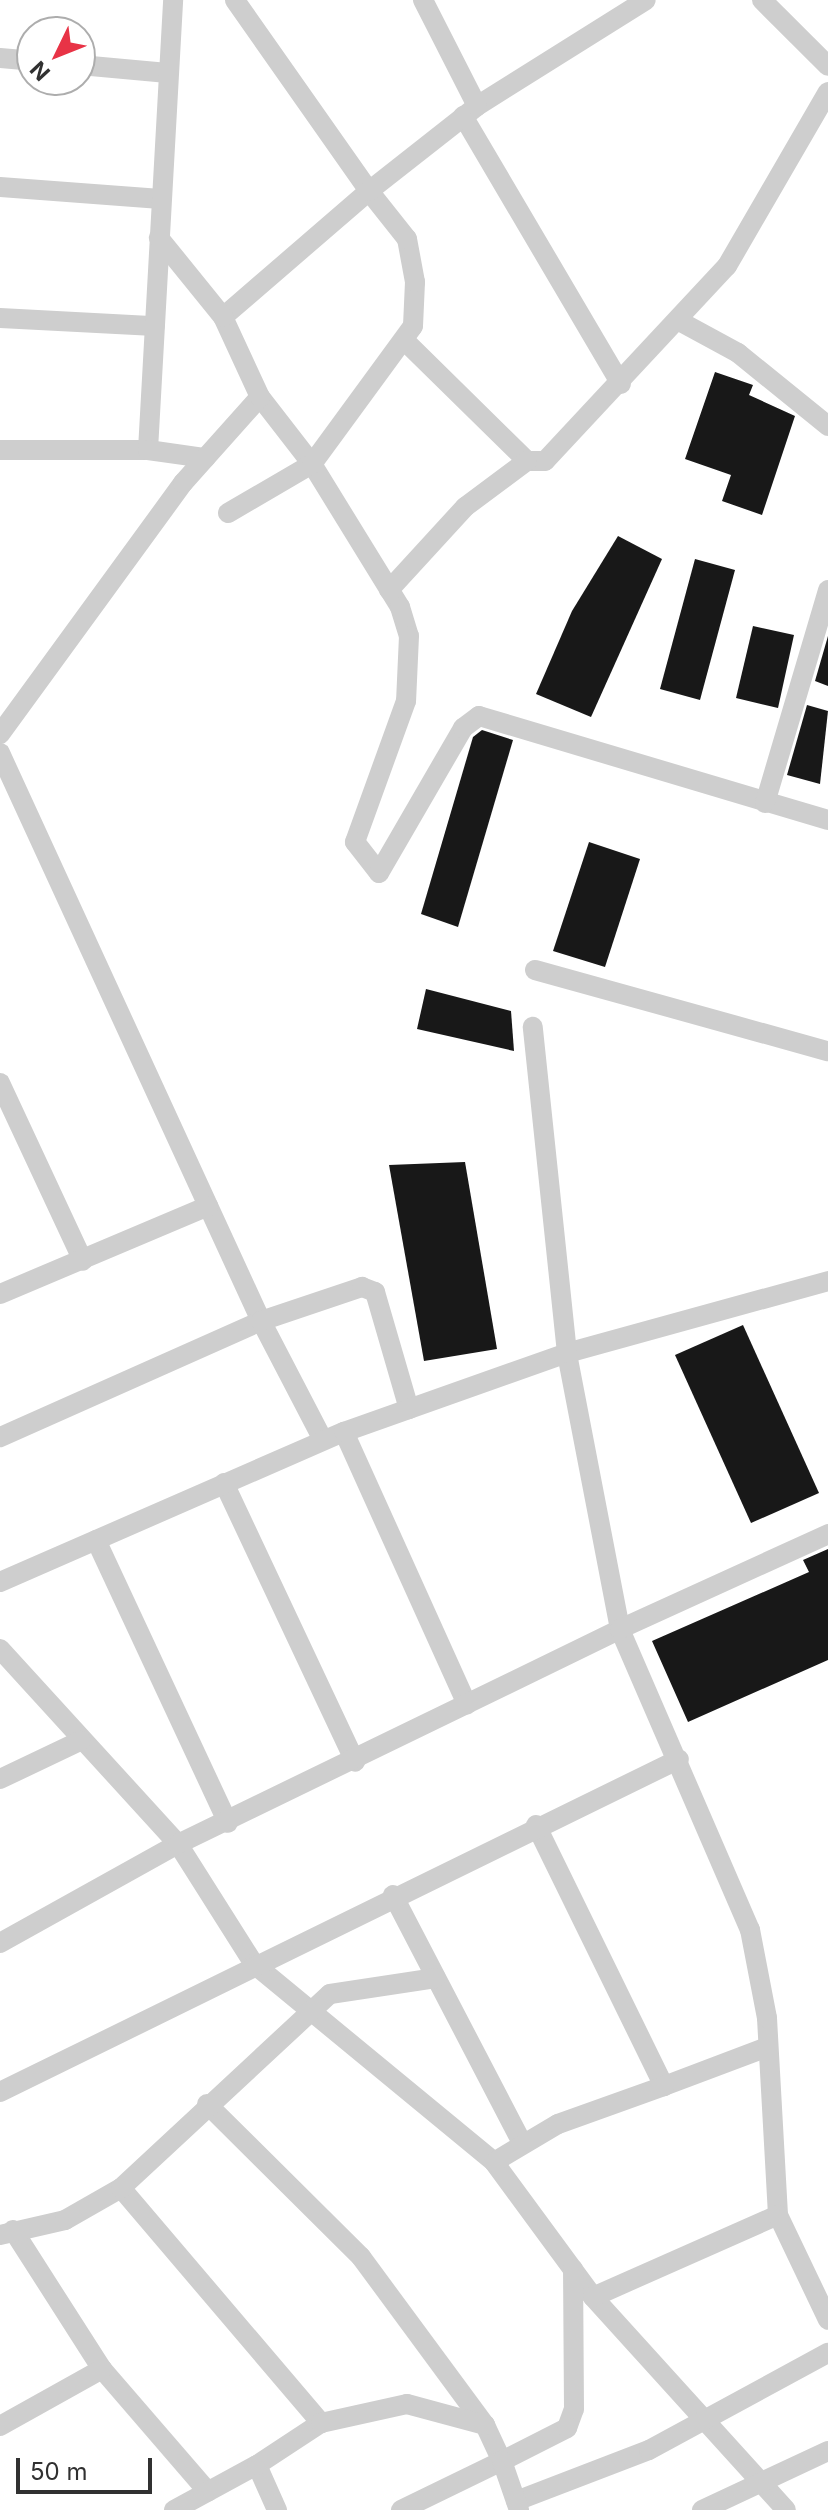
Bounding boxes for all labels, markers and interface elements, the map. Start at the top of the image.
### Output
north arrow [16,16,96,96]
text: N [25,56,55,86]
scale bar [20,2442,156,2492]
text: 50 m [30,2457,88,2486]

